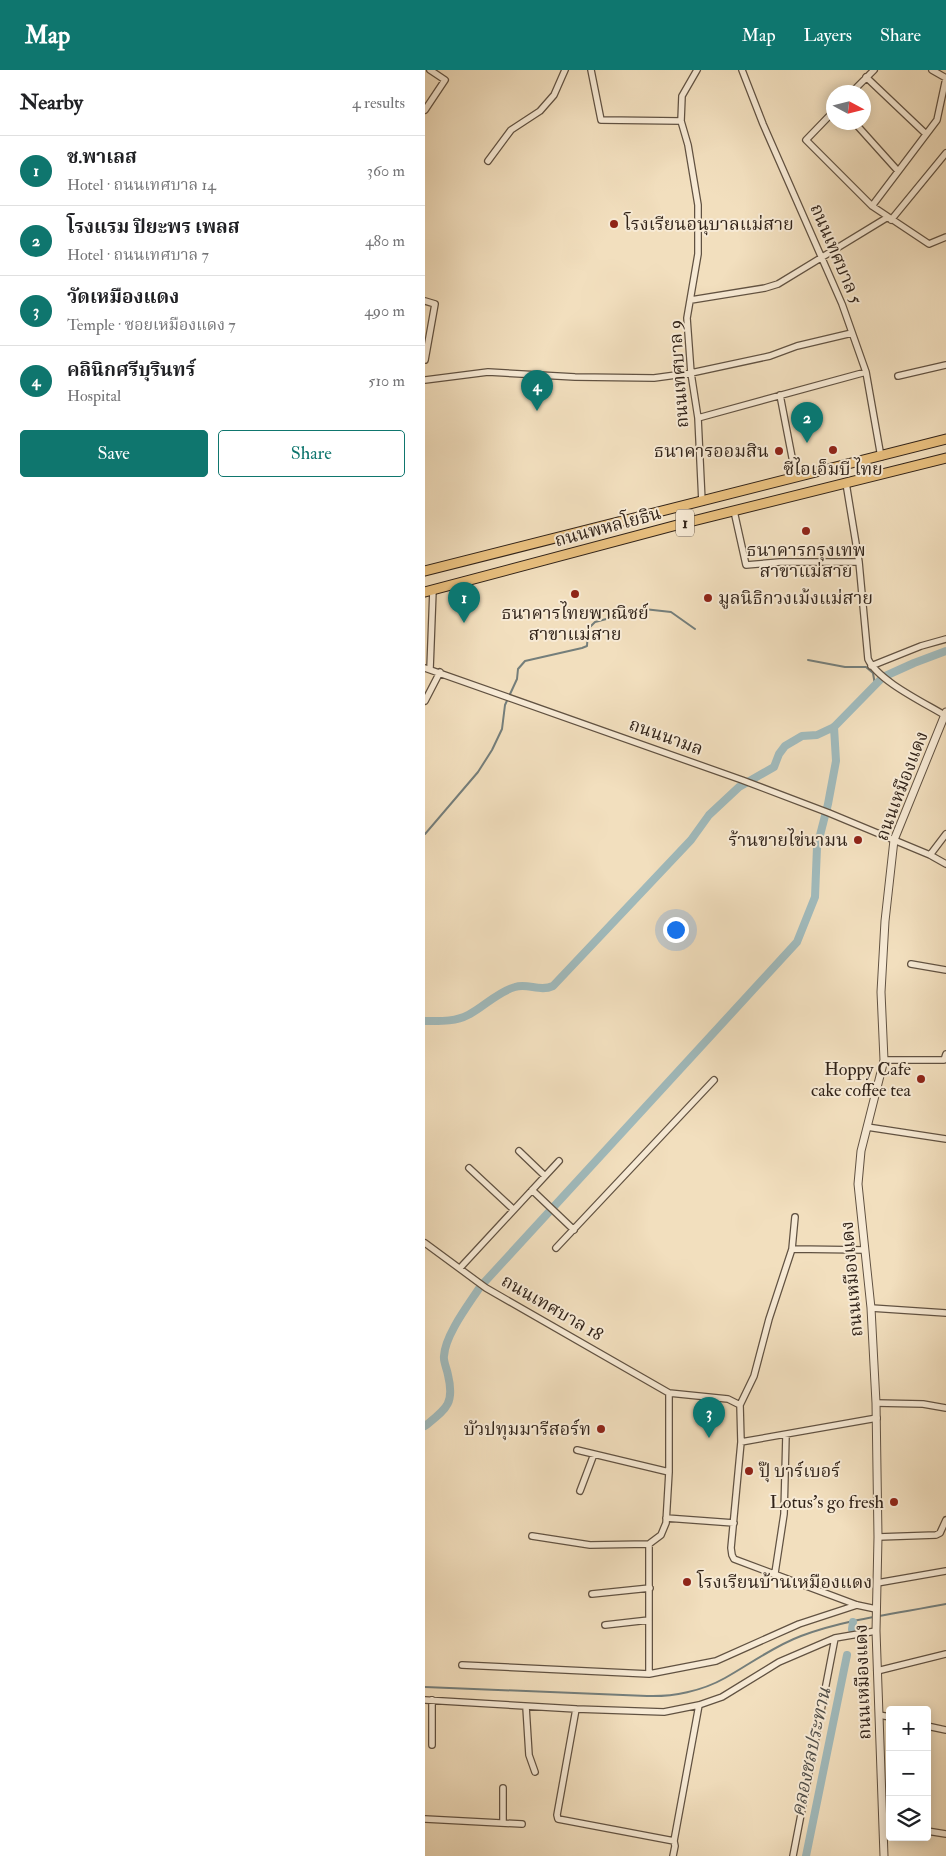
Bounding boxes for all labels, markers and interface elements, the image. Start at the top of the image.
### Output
text: Map [25,20,70,51]
text: Map [742,24,776,47]
text: Layers [804,24,852,47]
text: Share [880,24,921,47]
north arrow [826,85,871,130]
text: Nearby [20,89,83,116]
text: 4 results [352,93,405,113]
text: ช.พาเลส [67,145,137,169]
text: 1 [33,161,39,181]
text: 360 m [367,161,405,181]
text: Hotel · ถนนเทศบาล 14 [67,175,216,195]
street label: ถนนเทศบาล 5 [805,200,868,308]
place label: โรงเรียนอนุบาลแม่สาย [623,211,794,236]
text: โรงแรม ปิยะพร เพลส [67,215,240,239]
marker: โรงเรียนอนุบาลแม่สาย [608,218,620,230]
text: 2 [32,231,40,251]
text: 480 m [365,231,405,251]
text: Hotel · ถนนเทศบาล 7 [67,245,209,265]
text: วัดเหมืองแดง [67,285,179,309]
text: 3 [33,301,39,321]
text: 490 m [364,301,405,321]
text: Temple · ซอยเหมืองแดง 7 [67,315,236,335]
street label: ถนนเทศบาล 9 [664,319,694,429]
text: คลินิกศรีบุรินทร์ [67,358,195,382]
pin: 4 [521,370,553,411]
text: 4 [32,371,40,391]
text: 510 m [368,371,405,391]
text: Hospital [67,386,121,406]
pin: 2 [791,402,823,443]
button: Save [20,430,208,477]
button: Share [218,430,405,477]
place label: ธนาคารออมสิน [654,440,769,463]
marker: ซีไอเอ็มบี ไทย [827,444,839,456]
marker: ธนาคารออมสิน [773,445,785,457]
place label: ซีไอเอ็มบี ไทย [783,457,883,481]
street label: ถนนพหลโยธิน [552,500,664,552]
road number: 1 [676,509,694,536]
marker: ธนาคารกรุงเทพ สาขาแม่สาย [800,525,812,537]
place label: ธนาคารกรุงเทพ สาขาแม่สาย [746,539,866,583]
pin: 1 [448,582,480,623]
place label: มูลนิธิกวงเม้งแม่สาย [718,587,873,610]
marker: ธนาคารไทยพาณิชย์ สาขาแม่สาย [569,588,581,600]
marker: มูลนิธิกวงเม้งแม่สาย [702,592,714,604]
place label: ธนาคารไทยพาณิชย์ สาขาแม่สาย [501,601,649,646]
street label: ถนนนามล [626,713,706,761]
street label: ถนนเหมืองแดง [871,728,933,844]
place label: ร้านขายไข่นามน [729,828,848,852]
marker: ร้านขายไข่นามน [852,834,864,846]
your location [663,917,689,943]
place label: Hoppy Cafe cake coffee tea [811,1058,912,1102]
marker: Hoppy Cafe cake coffee tea [915,1073,927,1085]
street label: ถนนเหมืองแดง [836,1220,868,1338]
street label: ถนนเทศบาล 18 [497,1270,607,1346]
pin: 3 [693,1397,725,1438]
place label: บัวปทุมมารีสอร์ท [464,1418,591,1441]
marker: บัวปทุมมารีสอร์ท [595,1423,607,1435]
place label: ปุ๊ บาร์เบอร์ [758,1460,841,1483]
marker: ปุ๊ บาร์เบอร์ [743,1465,755,1477]
place label: Lotus's go fresh [770,1491,885,1514]
marker: Lotus's go fresh [888,1496,900,1508]
place label: โรงเรียนบ้านเหมืองแดง [696,1569,872,1594]
marker: โรงเรียนบ้านเหมืองแดง [681,1576,693,1588]
street label: ถนนเหมืองแดง [849,1624,877,1740]
water label: คลองชลประทาน [786,1685,836,1819]
map controls [886,1706,931,1841]
button: + [886,1706,931,1751]
button: − [886,1751,931,1796]
button: layers [886,1796,931,1841]

